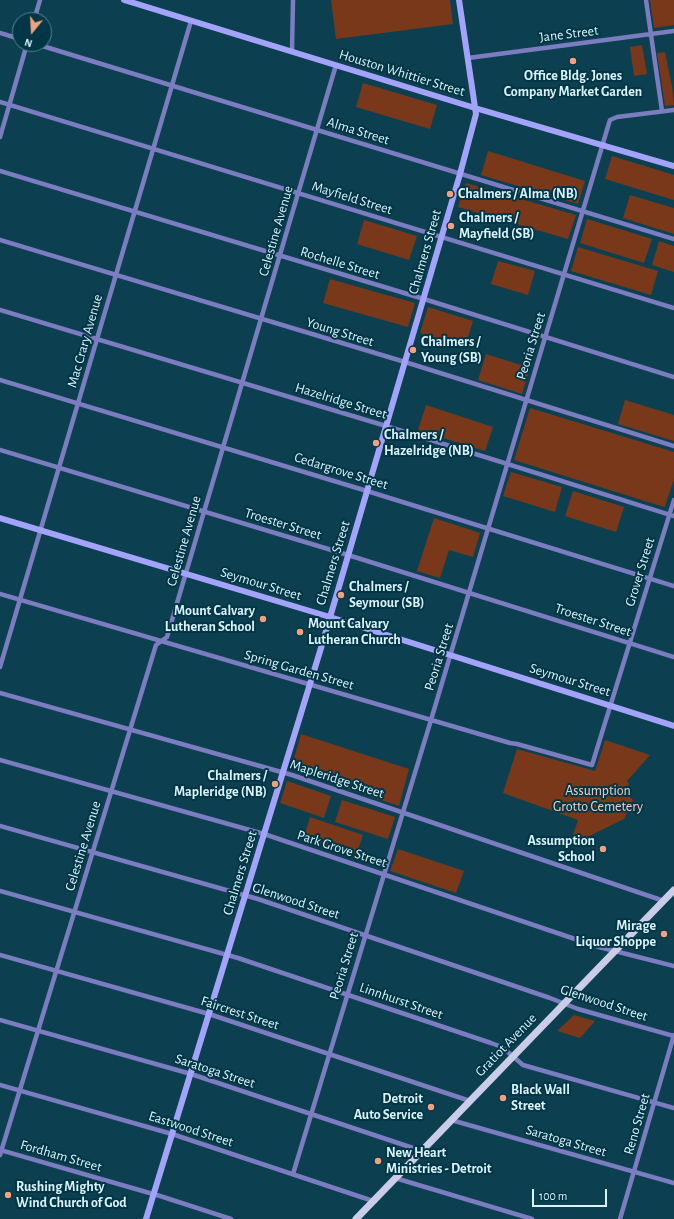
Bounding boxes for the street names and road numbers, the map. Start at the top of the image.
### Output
street label: Jane Street [539,22,599,46]
street label: Houston Whittier Street [337,46,467,100]
street label: Alma Street [325,114,391,148]
street label: Mayfield Street [310,178,394,218]
street label: Celestine Avenue [255,184,297,278]
street label: Chalmers Street [405,208,445,296]
street label: Rochelle Street [298,243,382,283]
street label: Mac Crary Avenue [64,292,106,390]
street label: Peoria Street [513,310,549,382]
street label: Young Street [304,314,376,350]
street label: Hazelridge Street [293,379,389,423]
street label: Cedargrove Street [292,449,390,493]
street label: Celestine Avenue [163,494,205,588]
street label: Troester Street [243,504,323,544]
street label: Chalmers Street [312,519,354,607]
street label: Grover Street [622,535,658,609]
street label: Seymour Street [219,564,303,604]
street label: Troester Street [553,600,633,640]
street label: Peoria Street [421,621,457,693]
street label: Spring Garden Street [242,646,356,694]
street label: Seymour Street [528,660,612,700]
street label: Mapleridge Street [288,756,386,802]
street label: Celestine Avenue [61,799,105,893]
street label: Park Grove Street [295,827,389,871]
street label: Chalmers Street [219,829,261,917]
street label: Glenwood Street [250,879,342,923]
street label: Peoria Street [326,930,362,1002]
street label: Linnhurst Street [357,979,445,1023]
street label: Glenwood Street [558,981,650,1025]
street label: Faircrest Street [199,992,281,1034]
street label: Gratiot Avenue [472,1010,540,1080]
street label: Saratoga Street [173,1050,257,1092]
street label: Reno Street [620,1091,654,1157]
street label: Eastwood Street [147,1107,235,1151]
street label: Saratoga Street [524,1121,608,1161]
street label: Fordham Street [18,1136,104,1176]

